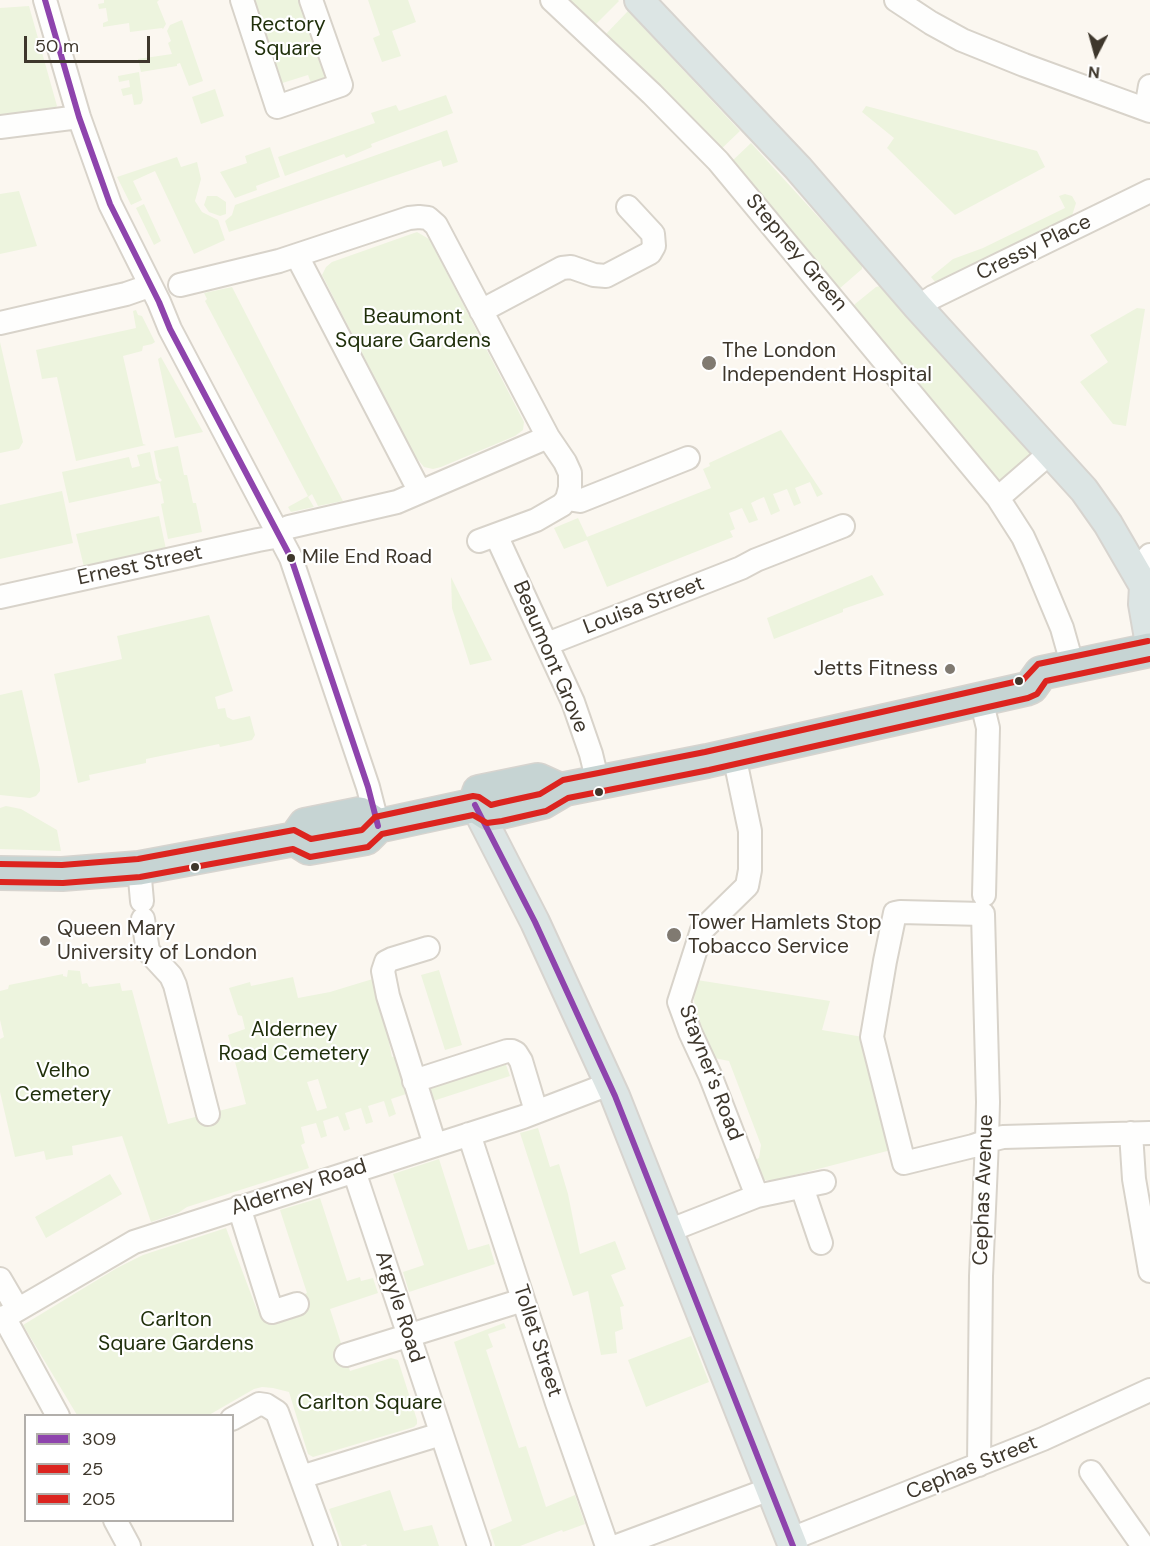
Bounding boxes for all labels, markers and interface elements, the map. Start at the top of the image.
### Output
park label: Rectory Square [250,12,326,62]
scale bar [27,24,153,62]
north arrow [1066,24,1126,84]
text: 50 m [35,34,79,58]
text: N [1087,61,1101,83]
street label: Stepney Green [740,189,852,317]
street label: Cressy Place [973,209,1095,287]
park label: Beaumont Square Gardens [335,304,491,354]
place label: The London Independent Hospital [722,338,932,388]
marker: The London Independent Hospital [700,354,718,372]
street label: Ernest Street [75,540,205,592]
place label: Mile End Road [302,546,432,570]
marker: Mile End Road [285,552,297,564]
street label: Louisa Street [580,571,708,641]
street label: Beaumont Grove [507,577,593,737]
place label: Jetts Fitness [814,656,938,682]
marker: Jetts Fitness [943,662,957,676]
unlabelled marker [1013,675,1025,687]
unlabelled marker [593,786,605,798]
unlabelled marker [189,861,201,873]
place label: Tower Hamlets Stop Tobacco Service [688,910,882,960]
place label: Queen Mary University of London [57,916,257,966]
marker: Tower Hamlets Stop Tobacco Service [665,926,683,944]
marker: Queen Mary University of London [38,934,52,948]
street label: Stayner's Road [673,1002,747,1144]
park label: Alderney Road Cemetery [218,1017,370,1067]
park label: Velho Cemetery [15,1058,111,1108]
street label: Cephas Avenue [969,1114,999,1266]
street label: Alderney Road [228,1154,370,1222]
street label: Argyle Road [369,1248,429,1366]
street label: Tollet Street [507,1282,567,1400]
park label: Carlton Square Gardens [98,1307,254,1357]
park label: Carlton Square [297,1390,443,1416]
legend [24,1414,234,1522]
text: 309 [82,1427,116,1451]
street label: Cephas Street [903,1430,1041,1506]
text: 25 [82,1457,103,1481]
text: 205 [82,1487,115,1511]

